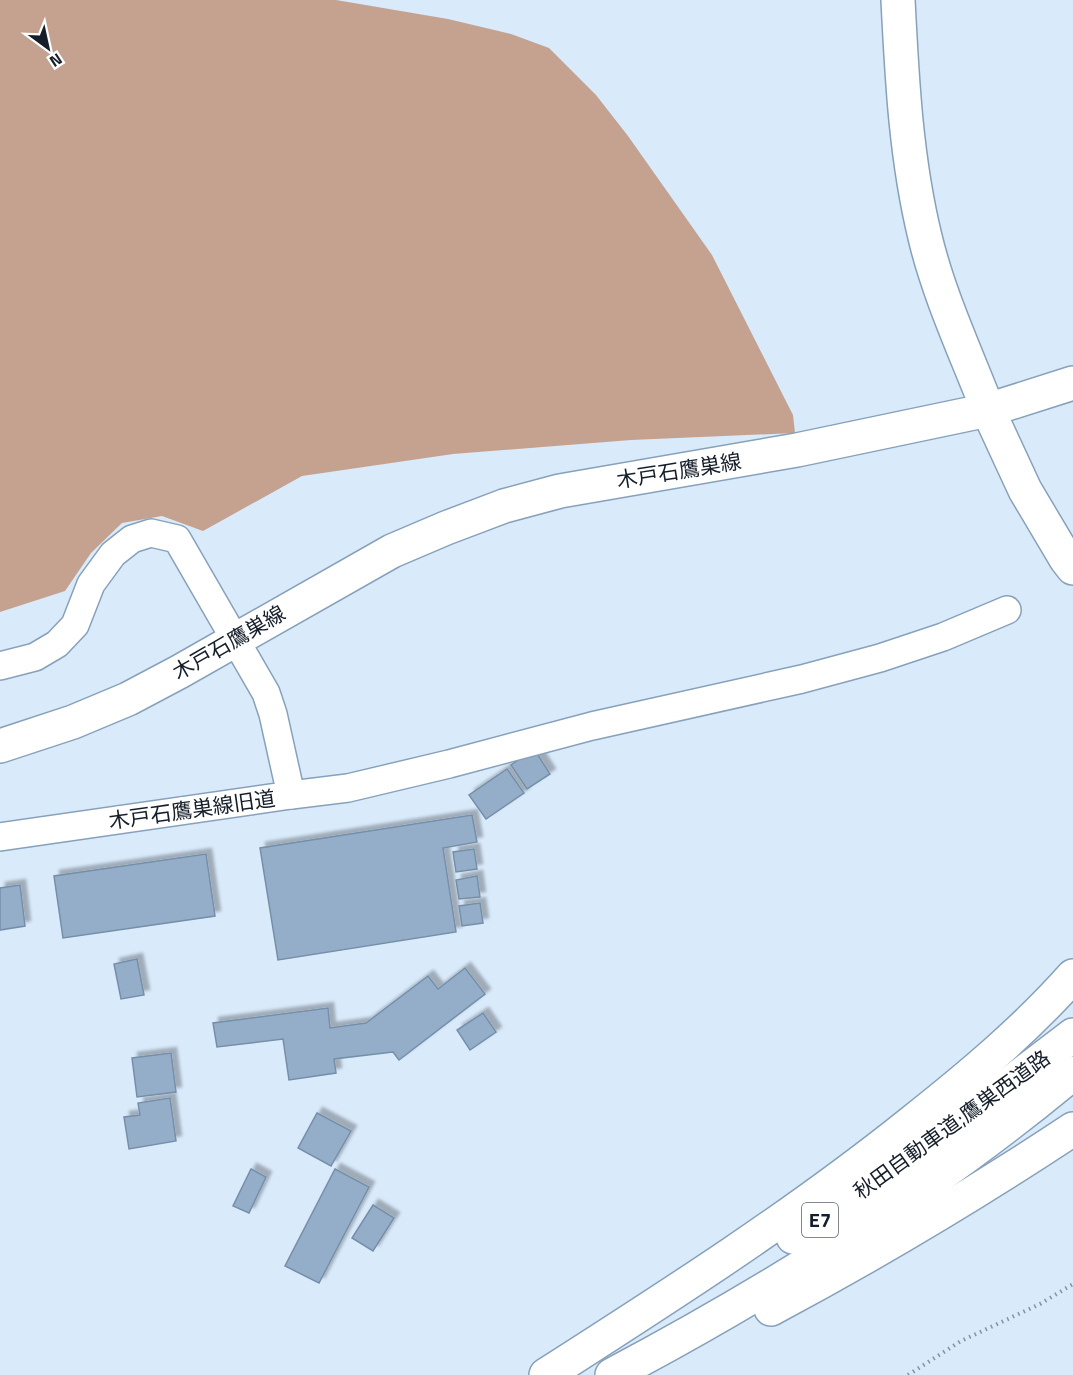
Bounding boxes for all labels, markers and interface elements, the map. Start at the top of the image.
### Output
north arrow [18,18,78,78]
text: N [45,47,67,74]
street label: 木戸石鷹巣線 [614,444,744,496]
street label: 木戸石鷹巣線 [166,597,291,687]
street label: 木戸石鷹巣線旧道 [106,781,277,837]
street label: 秋田自動車道;鷹巣西道路 [846,1042,1056,1207]
road number: E7 [802,1203,838,1237]

